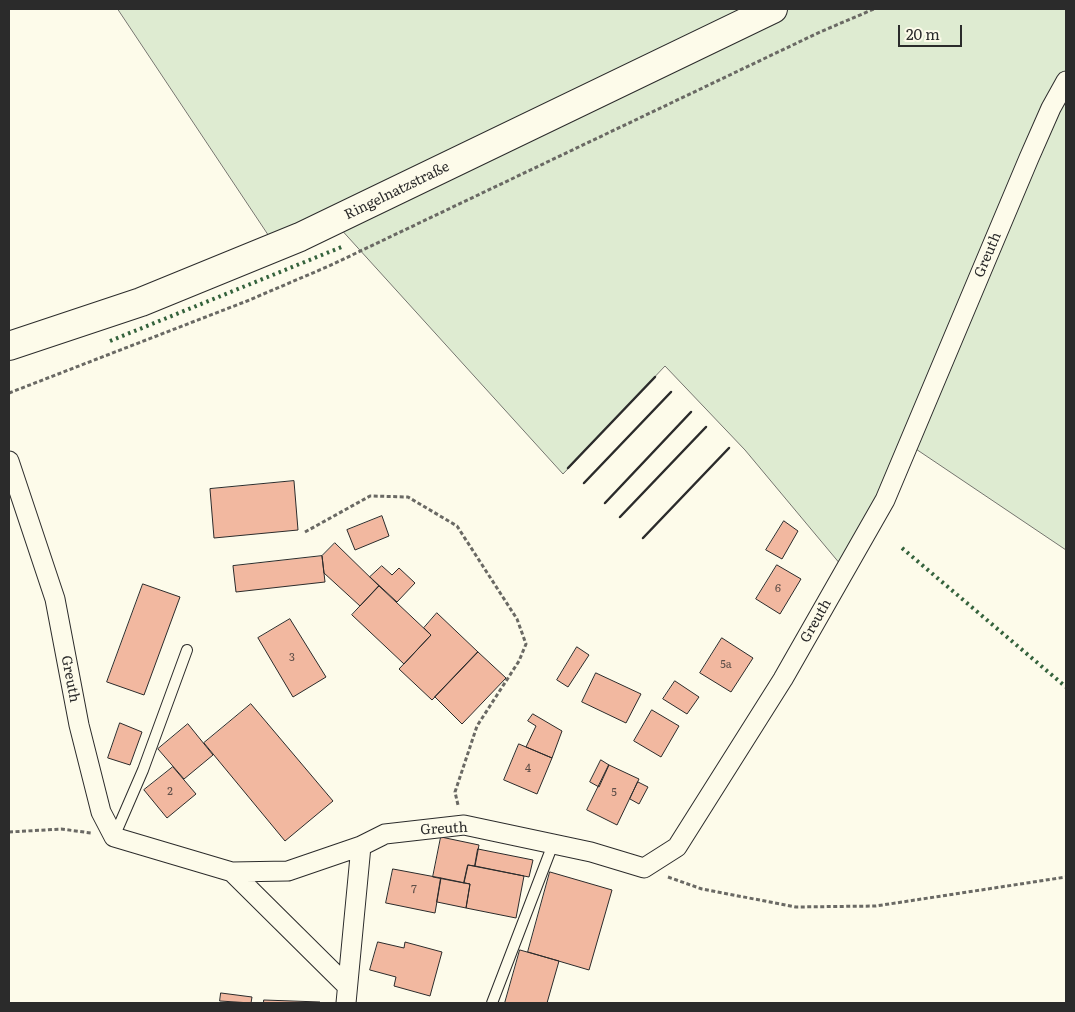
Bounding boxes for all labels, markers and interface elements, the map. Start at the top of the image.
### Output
scale bar [900,15,964,47]
text: 20 m [906,22,940,45]
street label: Ringelnatzstraße [342,158,452,224]
street label: Greuth [971,230,1005,280]
house number: 6 [775,582,781,596]
street label: Greuth [797,596,835,646]
house number: 3 [289,651,295,665]
street label: Greuth [57,654,83,704]
house number: 5a [720,658,732,672]
house number: 4 [525,762,531,776]
house number: 2 [167,785,173,799]
house number: 5 [611,786,617,800]
street label: Greuth [420,819,468,839]
house number: 7 [411,883,417,897]

